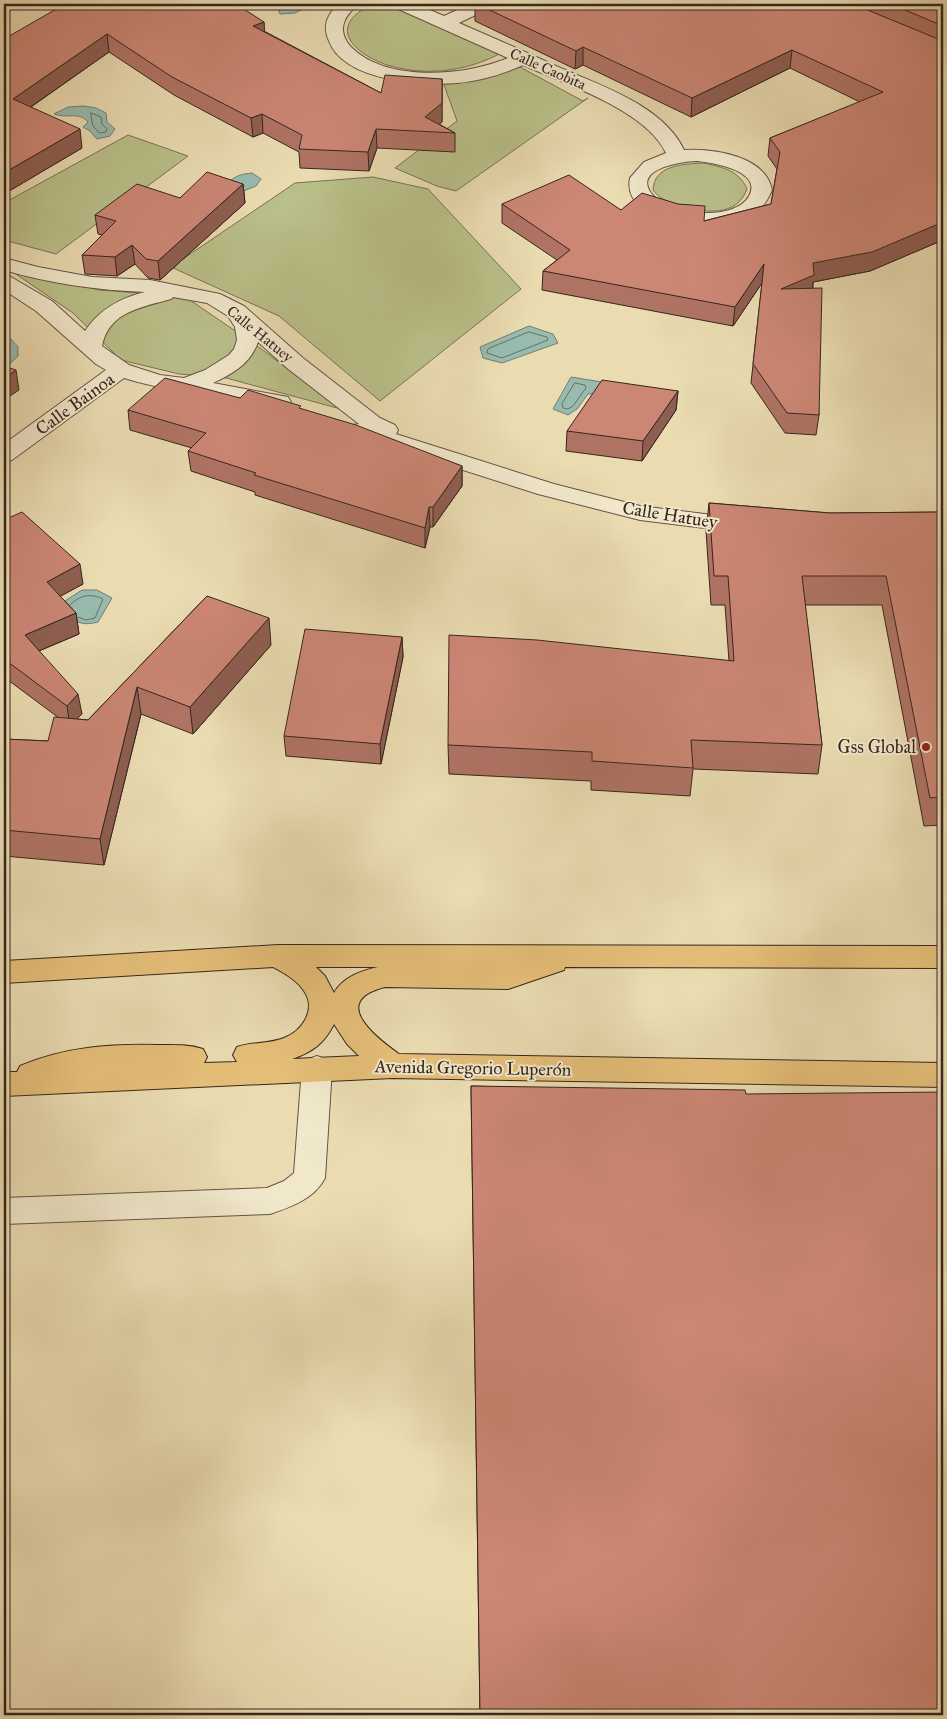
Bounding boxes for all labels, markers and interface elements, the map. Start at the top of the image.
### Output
street label: Calle Caobita [507,44,589,94]
street label: Calle Hatuey [223,302,297,367]
street label: Calle Bainoa [31,368,119,440]
street label: Calle Hatuey [621,497,720,533]
place label: Gss Global [837,736,916,758]
marker: Gss Global [920,741,932,753]
street label: Avenida Gregorio Luperón [373,1055,572,1082]

